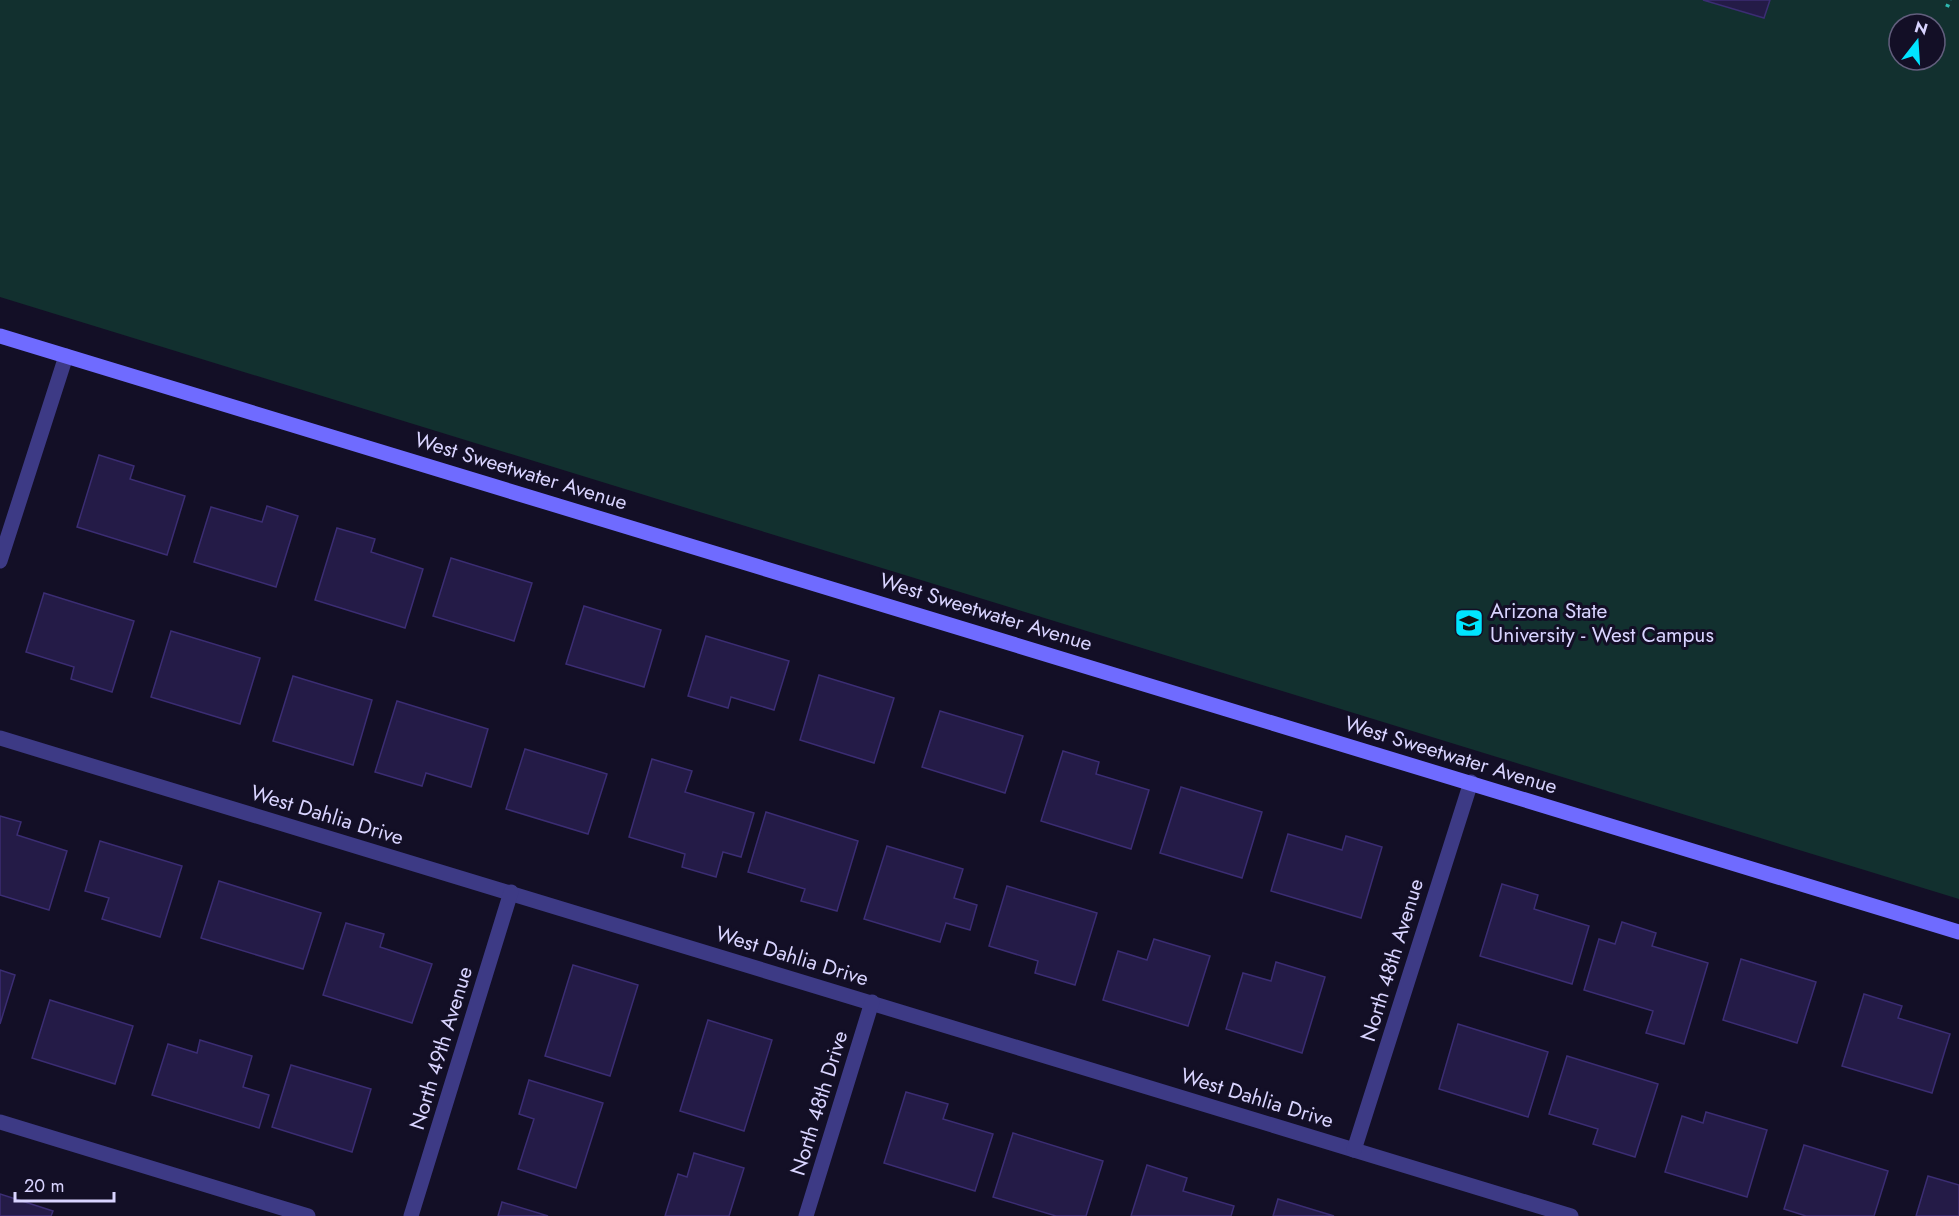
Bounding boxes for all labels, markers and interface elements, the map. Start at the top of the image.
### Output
north arrow [1887,12,1947,72]
text: N [1912,15,1931,41]
street label: West Sweetwater Avenue [411,424,631,518]
street label: West Sweetwater Avenue [876,565,1096,659]
place label: Arizona State University - West Campus [1490,596,1714,650]
school or university icon: Arizona State University - West Campus [1453,607,1485,639]
street label: West Sweetwater Avenue [1341,708,1561,802]
street label: West Dahlia Drive [247,777,407,853]
street label: North 48th Avenue [1353,875,1431,1045]
street label: West Dahlia Drive [712,918,872,994]
street label: North 49th Avenue [402,962,480,1133]
street label: North 48th Drive [783,1027,855,1179]
street label: West Dahlia Drive [1177,1060,1337,1136]
scale bar [15,1165,114,1203]
text: 20 m [24,1173,64,1199]

